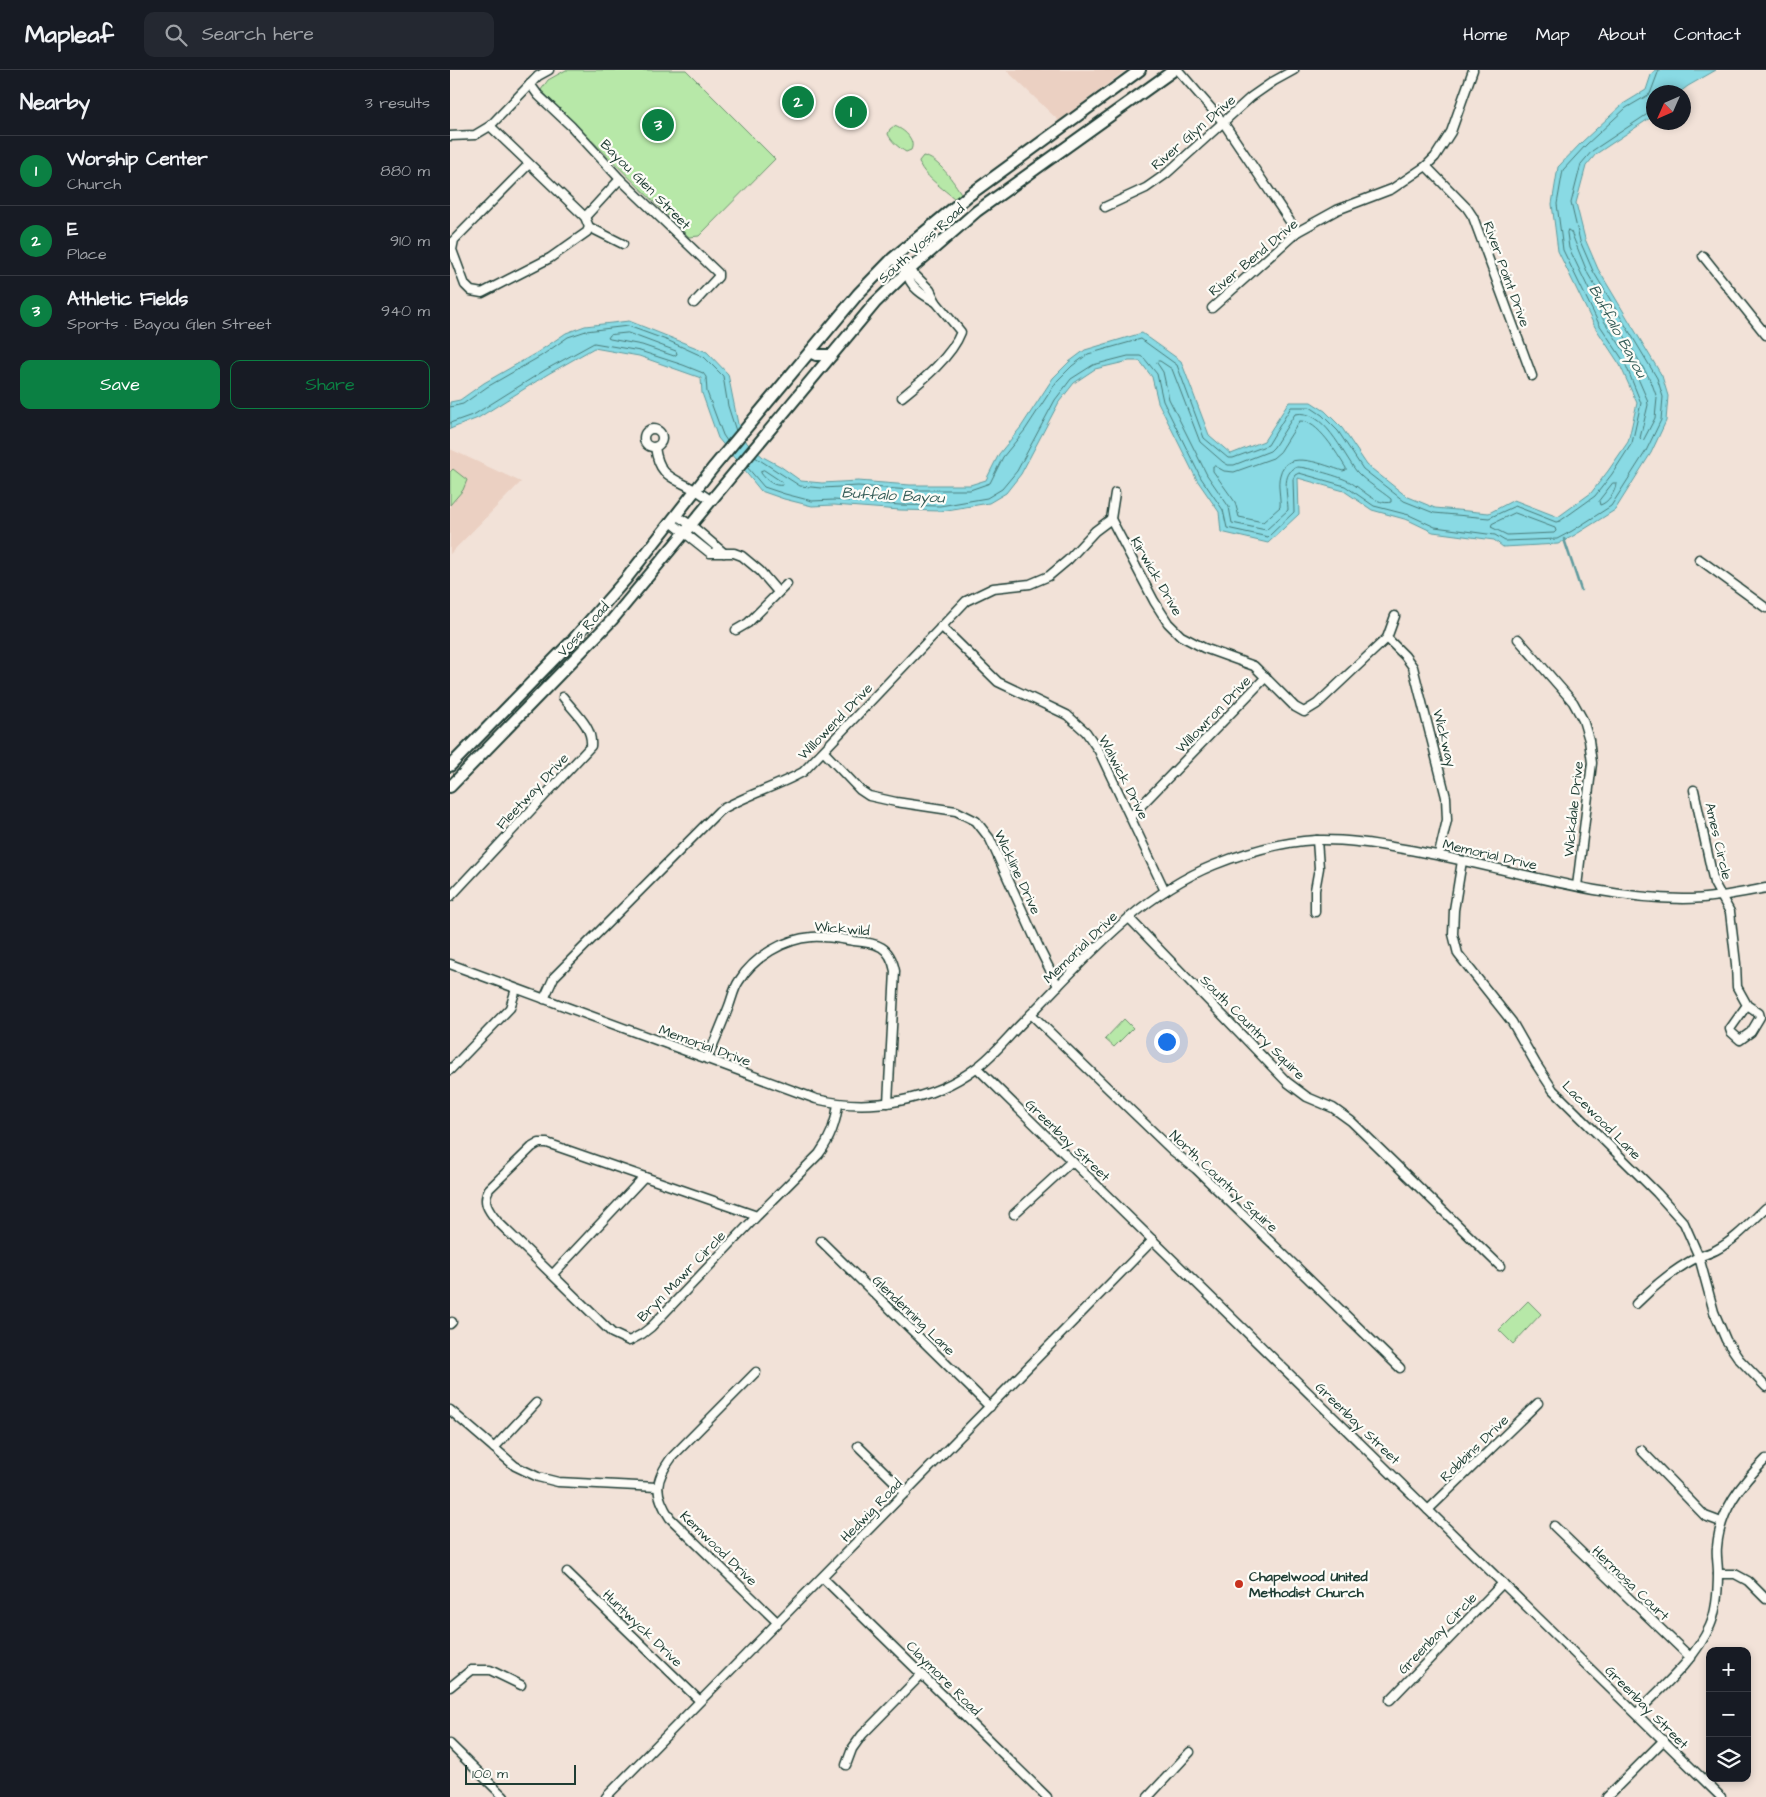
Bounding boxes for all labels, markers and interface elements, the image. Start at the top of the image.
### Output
search box [144,12,494,57]
text: Mapleaf [25,18,114,52]
icon: search [162,21,190,49]
text: Search here [202,21,314,48]
text: Home [1463,22,1508,47]
text: Map [1536,22,1570,47]
text: About [1598,22,1646,47]
text: Contact [1674,22,1741,47]
pin: 2 [782,83,814,121]
north arrow [1646,85,1691,130]
text: Nearby [20,88,90,117]
street label: River Glyn Drive [1147,90,1241,175]
text: 3 results [365,92,430,114]
pin: 1 [835,93,867,131]
pin: 3 [642,106,674,144]
street label: Bayou Glen Street [596,135,695,235]
text: Worship Center [67,146,208,173]
text: 1 [35,160,37,182]
text: 880 m [380,160,430,182]
text: Church [67,173,121,195]
street label: South Voss Road [874,199,969,288]
street label: River Bend Drive [1205,214,1303,301]
text: E [67,216,78,243]
street label: River Point Drive [1478,219,1535,330]
text: 2 [31,230,41,252]
text: 910 m [390,230,430,252]
text: Place [67,243,107,265]
water label: Buffalo Bayou [1583,281,1652,383]
text: Athletic Fields [67,286,188,313]
text: 3 [32,300,40,322]
text: 940 m [381,300,430,322]
text: Sports · Bayou Glen Street [67,313,271,335]
button: Save [20,360,220,409]
button: Share [230,360,430,409]
water label: Buffalo Bayou [841,482,946,510]
street label: Kirwick Drive [1125,533,1187,620]
street label: Voss Road [553,598,614,662]
street label: Willowron Drive [1171,671,1256,758]
street label: Willowend Drive [794,678,878,765]
street label: Wickway [1427,707,1461,770]
street label: Walwick Drive [1093,732,1153,824]
street label: Fleetway Drive [492,749,574,834]
street label: Wickdale Drive [1559,760,1589,858]
street label: Ames Circle [1699,801,1737,882]
street label: Wickline Drive [989,827,1046,918]
street label: Memorial Drive [1441,834,1539,876]
street label: Memorial Drive [1039,907,1123,988]
street label: Wickwild [813,917,870,941]
street label: South Country Squire [1195,971,1310,1085]
street label: Memorial Drive [656,1020,754,1072]
your location [1154,1029,1180,1055]
street label: Lacewood Lane [1557,1077,1646,1165]
street label: Greenbay Street [1020,1095,1114,1187]
street label: North Country Squire [1165,1126,1282,1238]
street label: Bryn Mawr Circle [633,1226,731,1327]
street label: Glendenning Lane [867,1271,960,1361]
street label: Greenbay Street [1310,1378,1404,1470]
street label: Robbins Drive [1436,1410,1514,1487]
street label: Hedwig Road [836,1474,907,1547]
street label: Kemwood Drive [675,1507,762,1591]
street label: Hermosa Court [1587,1542,1674,1626]
place label: Chapelwood United Methodist Church [1249,1567,1369,1603]
marker: Chapelwood United Methodist Church [1233,1578,1245,1590]
street label: Huntwyck Drive [598,1585,687,1672]
street label: Greenbay Circle [1394,1588,1482,1679]
street label: Claymore Road [901,1637,985,1721]
map controls [1706,1647,1751,1782]
button: + [1706,1647,1751,1692]
street label: Greenbay Street [1600,1661,1693,1754]
button: − [1706,1692,1751,1737]
button: layers [1706,1737,1751,1782]
scale bar [465,1762,576,1785]
text: 100 m [472,1764,508,1784]

